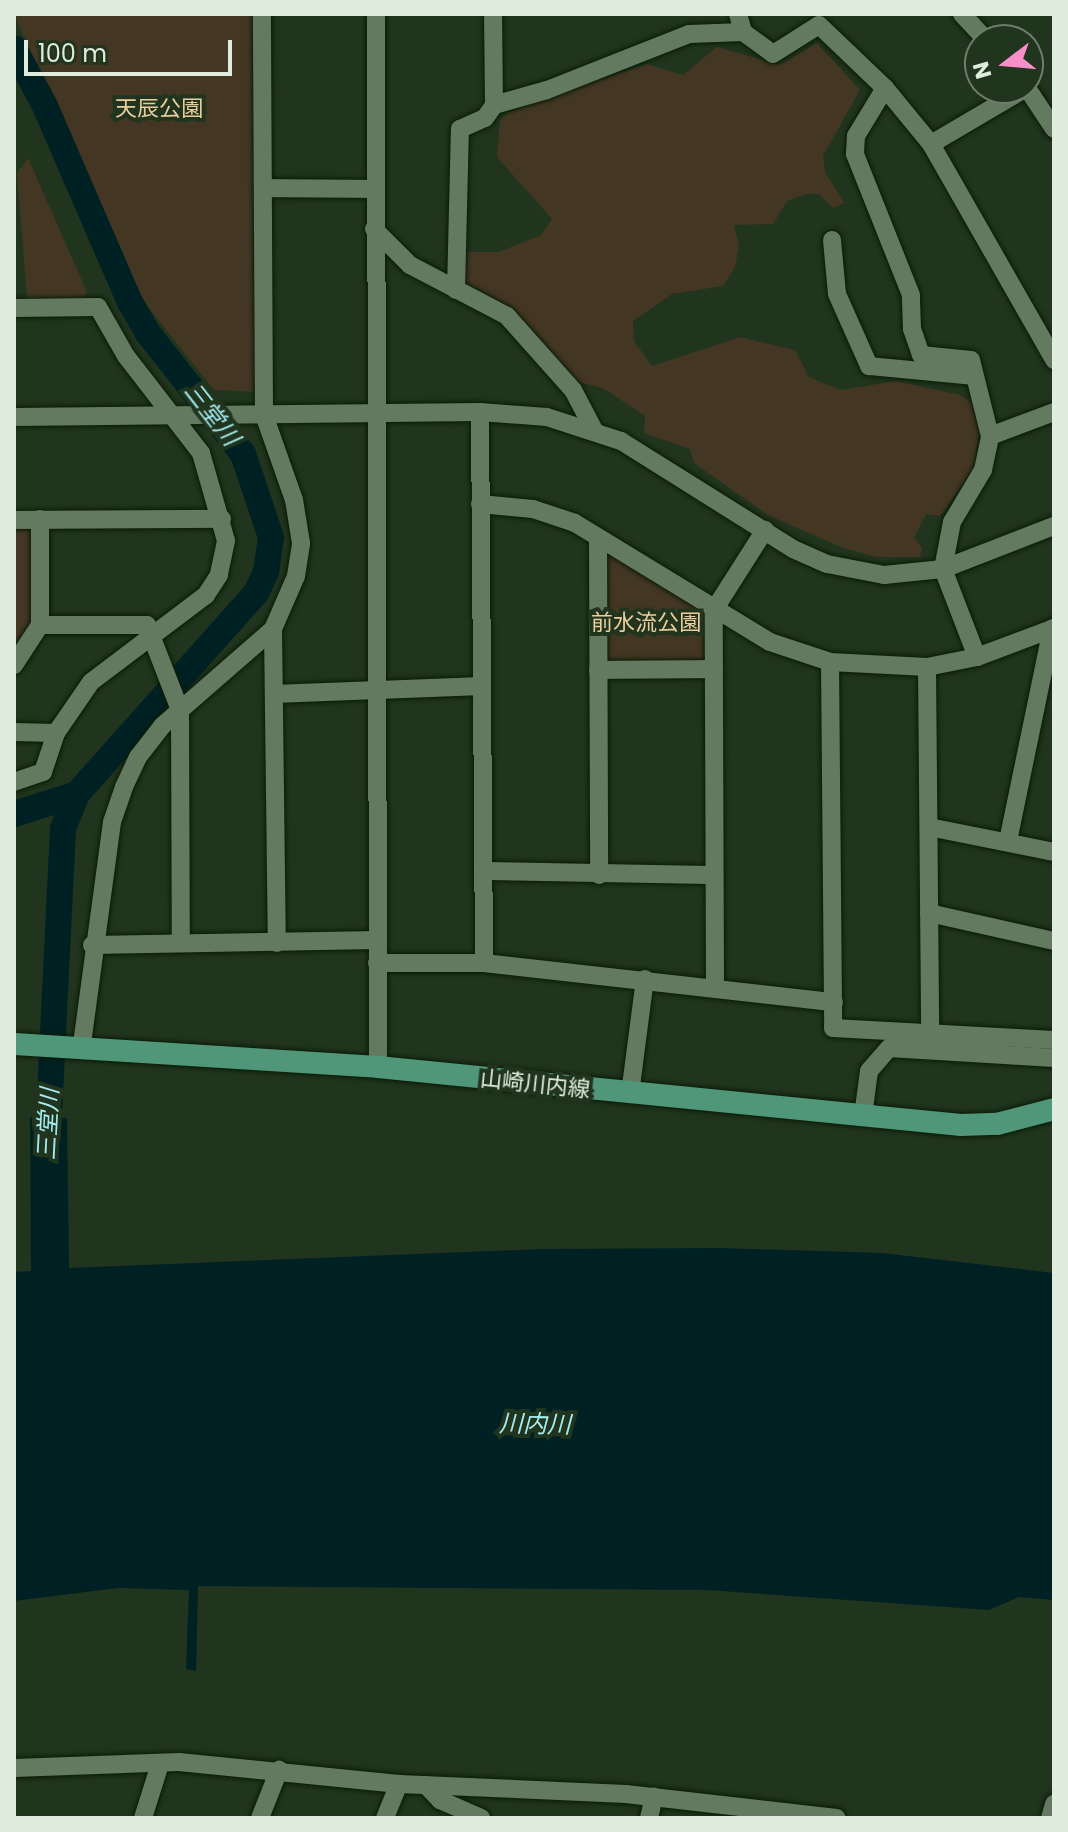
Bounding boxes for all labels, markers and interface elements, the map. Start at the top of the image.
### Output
scale bar [28,24,236,74]
north arrow [964,24,1044,104]
text: 100 m [38,37,107,70]
text: N [965,58,1000,82]
park label: 天辰公園 [115,96,203,122]
water label: 三堂川 [178,377,246,451]
park label: 前水流公園 [591,610,701,636]
street label: 山崎川内線 [479,1065,591,1103]
water label: 三堂川 [32,1087,64,1161]
water label: 川内川 [499,1409,571,1439]

